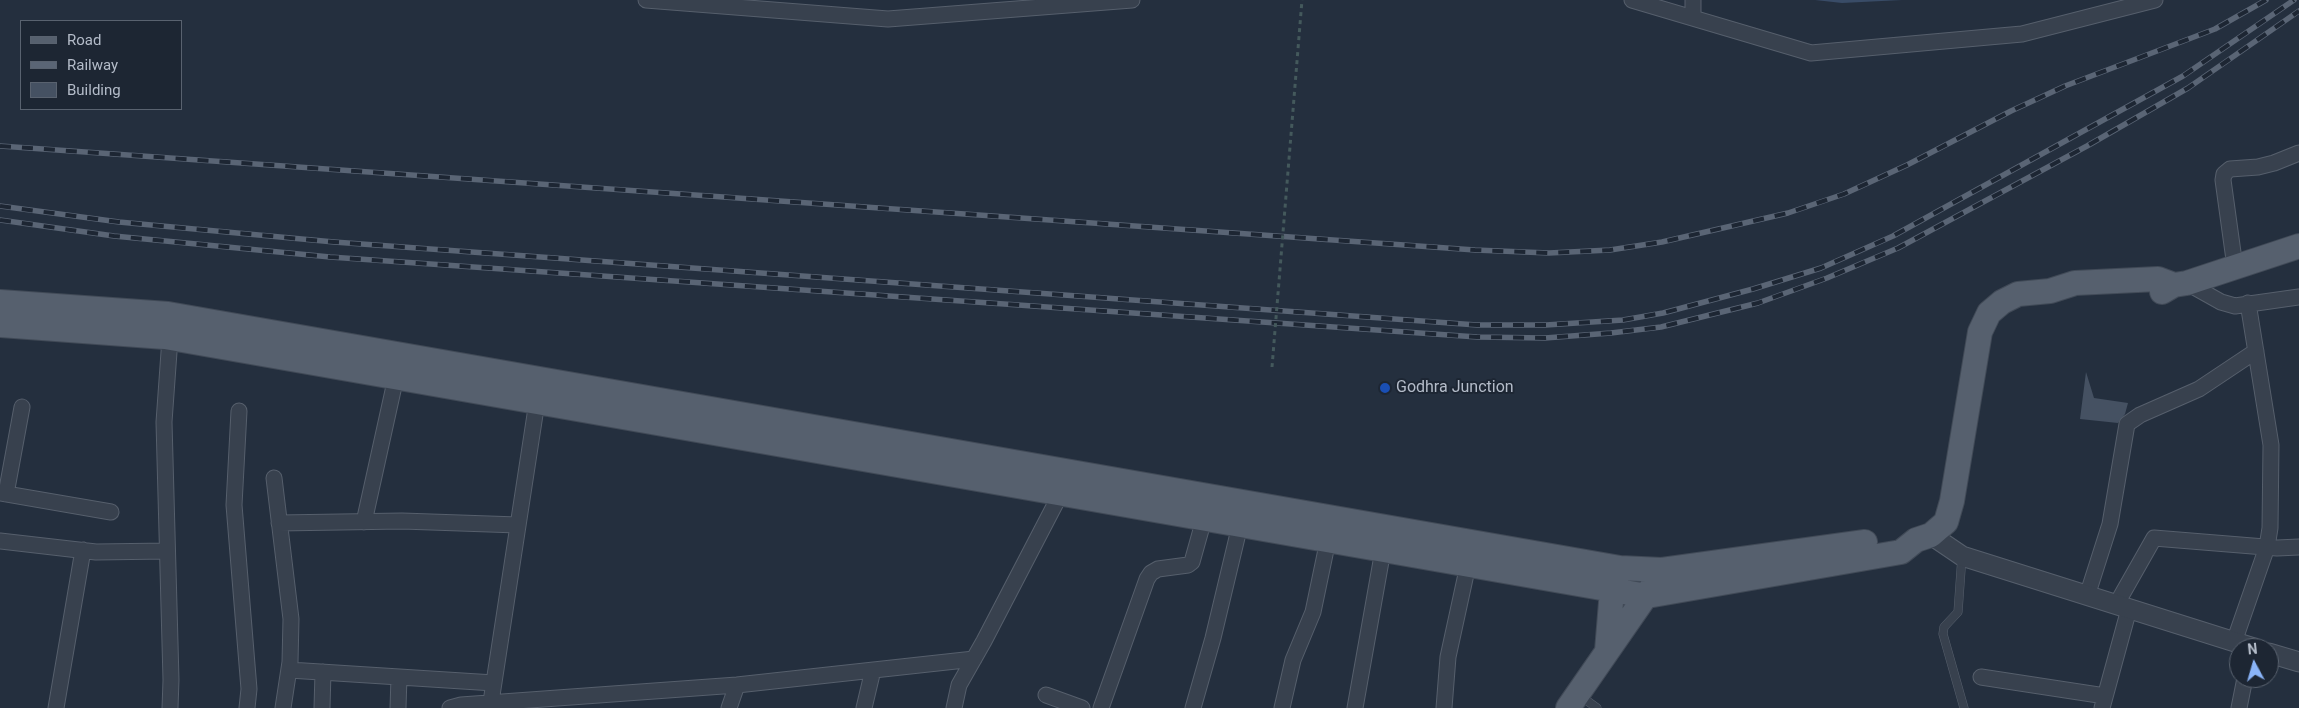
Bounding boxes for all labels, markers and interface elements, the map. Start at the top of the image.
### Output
legend [20,20,182,110]
text: Road [67,31,101,49]
text: Railway [67,56,118,74]
text: Building [67,81,121,99]
place label: Godhra Junction [1396,378,1514,398]
marker: Godhra Junction [1378,381,1392,395]
north arrow [2229,638,2279,688]
text: N [2247,641,2258,658]

